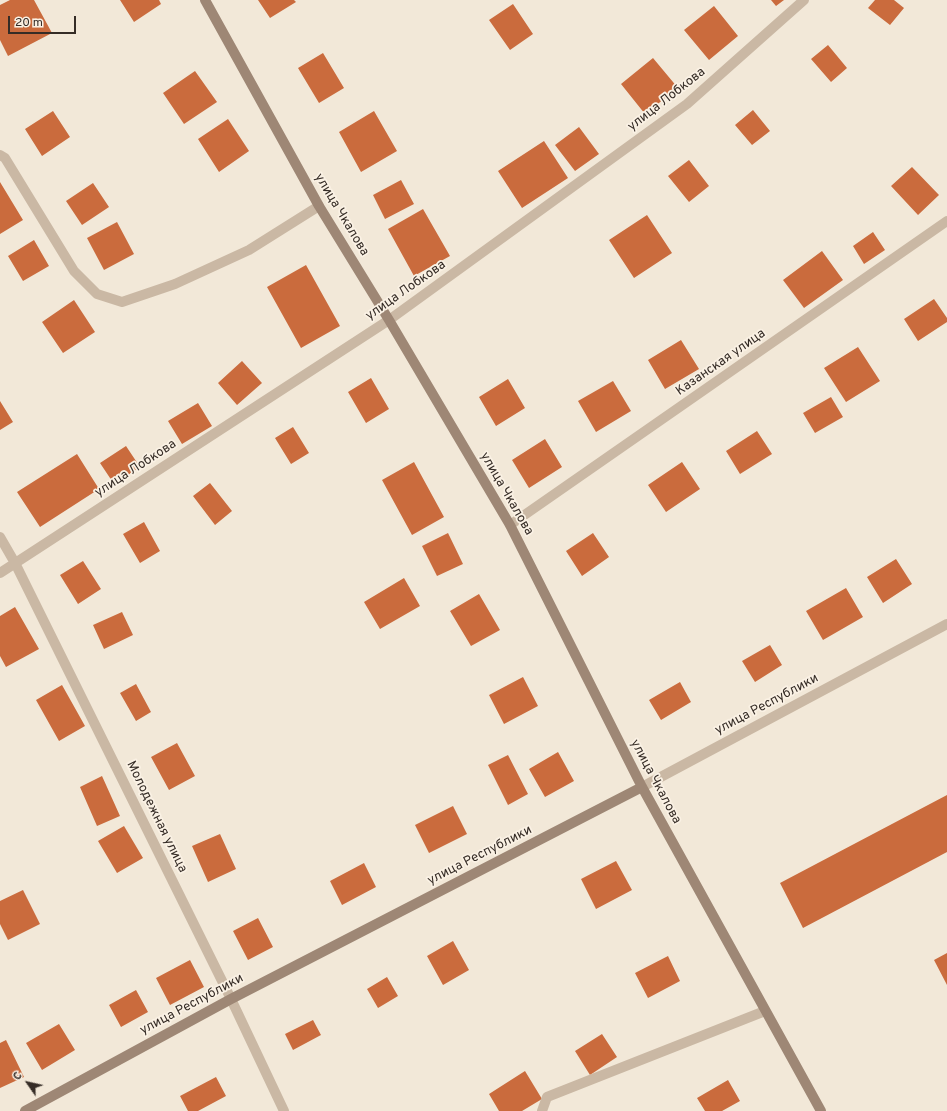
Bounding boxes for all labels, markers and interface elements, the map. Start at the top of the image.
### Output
scale bar [10,8,78,34]
text: 20 m [15,15,43,31]
street label: улица Лобкова [625,65,709,135]
street label: улица Чкалова [310,171,372,259]
street label: улица Лобкова [363,258,449,324]
street label: Казанская улица [673,326,769,400]
street label: улица Лобкова [92,437,180,501]
street label: улица Чкалова [476,450,536,538]
street label: улица Республики [713,671,821,739]
street label: улица Чкалова [626,737,684,827]
street label: Молодежная улица [122,759,190,875]
street label: улица Республики [425,823,535,889]
street label: улица Республики [138,971,246,1039]
north arrow [8,1063,48,1103]
text: С [10,1069,26,1083]

